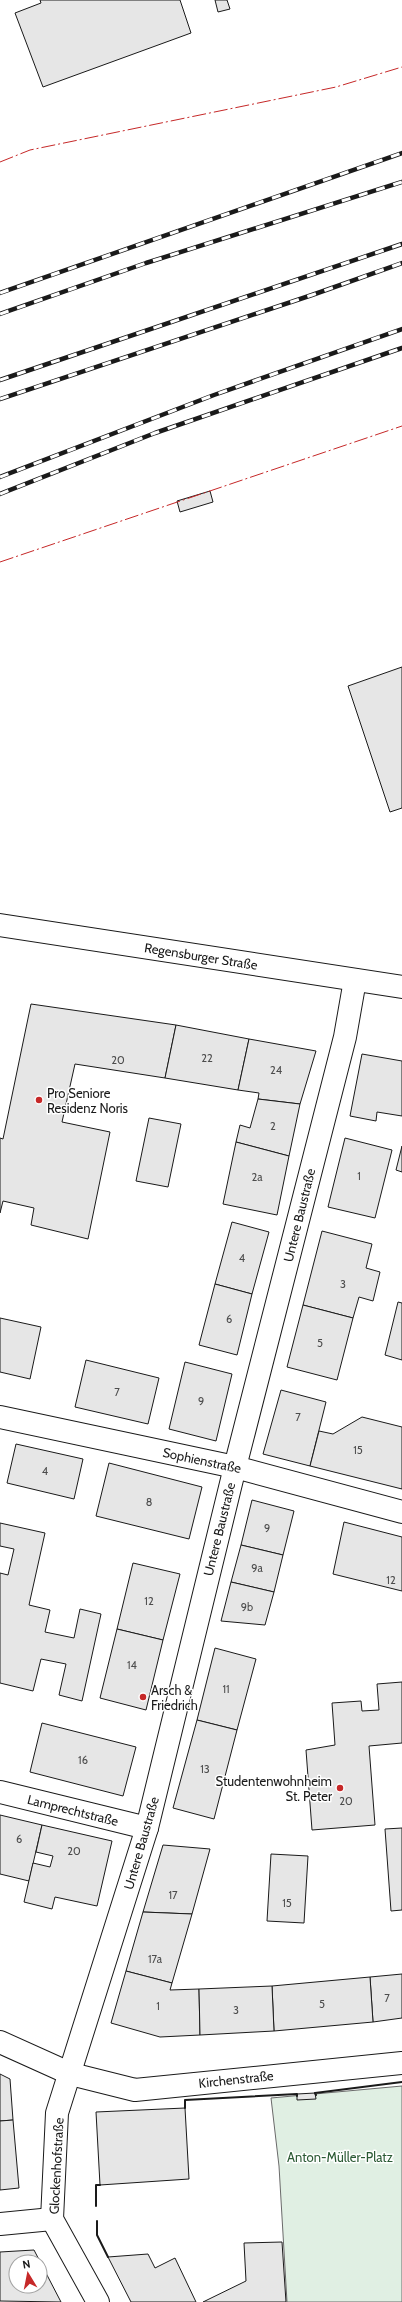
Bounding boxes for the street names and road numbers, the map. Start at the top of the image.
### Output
street label: Regensburger Straße [143,939,259,973]
street label: Untere Baustraße [280,1166,318,1263]
street label: Sophienstraße [161,1444,243,1476]
street label: Untere Baustraße [200,1480,238,1577]
street label: Lamprechtstraße [26,1791,121,1829]
street label: Untere Baustraße [120,1794,162,1891]
street label: Kirchenstraße [198,2067,275,2091]
street label: Glockenhofstraße [45,2117,67,2215]

